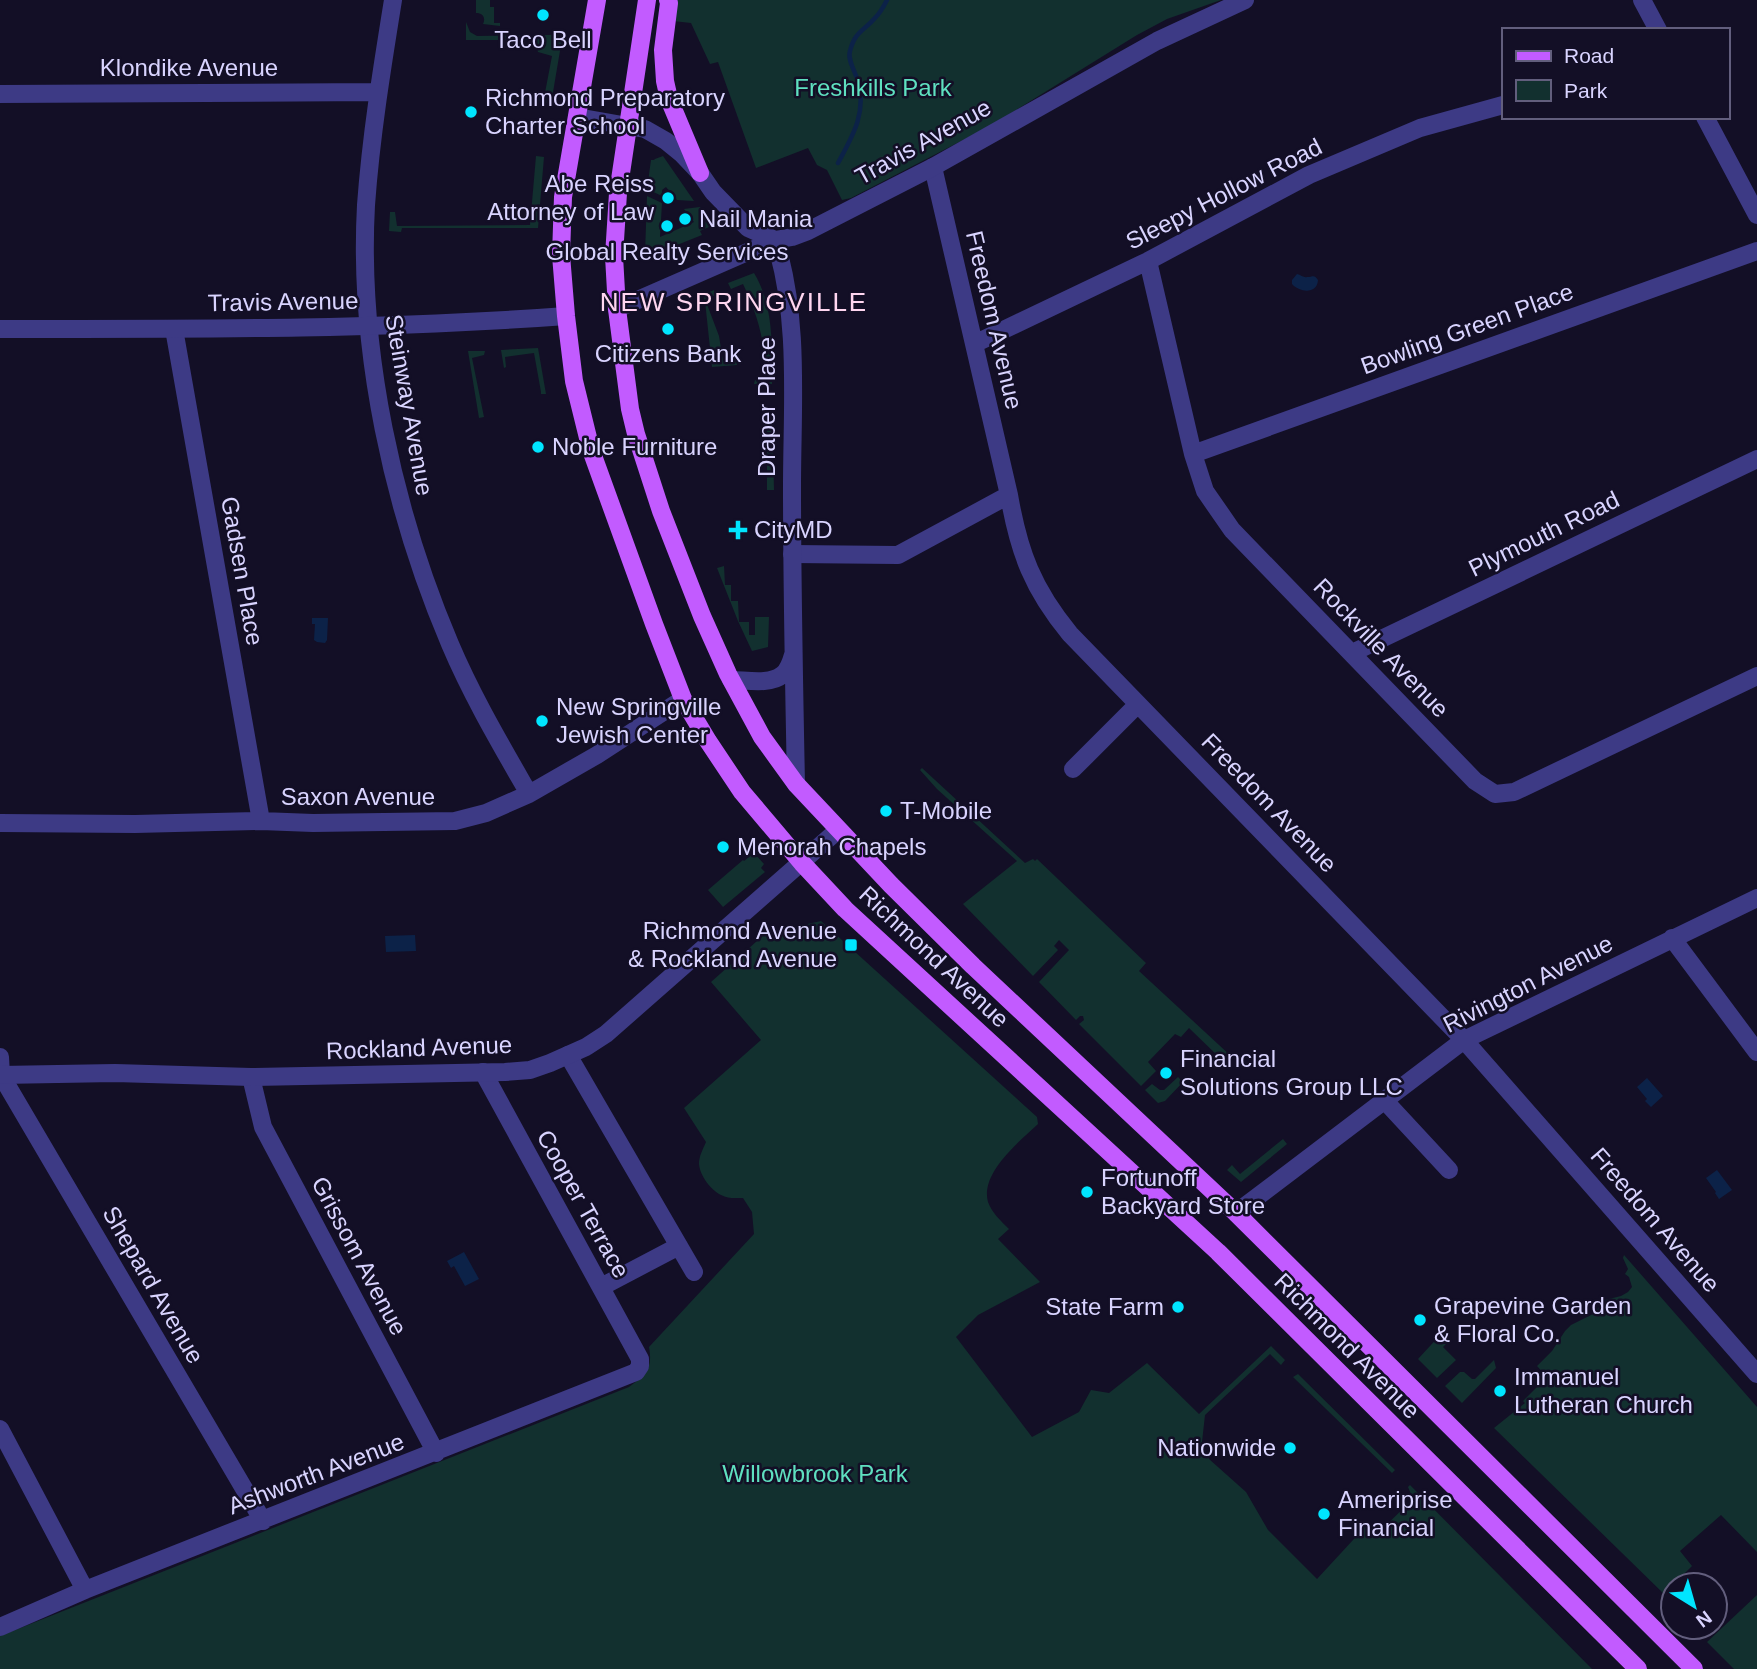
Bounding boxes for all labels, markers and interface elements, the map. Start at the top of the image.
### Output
marker: Taco Bell [535,7,551,23]
place label: Taco Bell [494,26,592,53]
legend [1502,28,1729,119]
text: Road [1564,44,1614,67]
street label: Klondike Avenue [100,54,278,81]
park label: Freshkills Park [794,74,953,101]
text: Park [1564,79,1608,102]
place label: Richmond Preparatory Charter School [485,84,725,139]
street label: Travis Avenue [850,93,995,190]
marker: Richmond Preparatory Charter School [463,104,479,120]
street label: Sleepy Hollow Road [1121,132,1326,255]
place label: Abe Reiss Attorney of Law [487,170,655,225]
marker: Abe Reiss Attorney of Law [660,190,676,206]
place label: Nail Mania [699,205,813,232]
marker: Nail Mania [677,211,693,227]
marker: Global Realty Services [659,218,675,234]
street label: Freedom Avenue [961,228,1028,412]
place label: Global Realty Services [546,238,788,265]
street label: Bowling Green Place [1357,278,1577,380]
street label: Travis Avenue [207,287,359,316]
district label: NEW SPRINGVILLE [600,287,868,317]
street label: Steinway Avenue [380,312,439,498]
marker: Citizens Bank [660,321,676,337]
street label: Draper Place [753,337,780,477]
place label: Citizens Bank [595,340,742,367]
place label: Noble Furniture [552,433,717,460]
marker: Noble Furniture [530,439,546,455]
street label: Plymouth Road [1464,485,1623,582]
street label: Gadsen Place [216,494,269,647]
place label: CityMD [754,516,833,543]
marker: CityMD [728,520,748,540]
street label: Rockville Avenue [1308,573,1454,723]
place label: New Springville Jewish Center [556,693,721,748]
marker: New Springville Jewish Center [534,713,550,729]
street label: Freedom Avenue [1196,728,1342,878]
street label: Saxon Avenue [281,783,435,810]
place label: T-Mobile [900,797,992,824]
marker: T-Mobile [878,803,894,819]
place label: Menorah Chapels [737,833,926,860]
marker: Menorah Chapels [715,839,731,855]
street label: Richmond Avenue [854,880,1015,1033]
place label: Richmond Avenue & Rockland Avenue [628,917,837,972]
street label: Rivington Avenue [1439,929,1617,1038]
marker: Richmond Avenue & Rockland Avenue [843,937,859,953]
street label: Rockland Avenue [325,1031,513,1064]
place label: Financial Solutions Group LLC [1180,1045,1403,1100]
marker: Financial Solutions Group LLC [1158,1065,1174,1081]
street label: Cooper Terrace [532,1125,635,1282]
street label: Freedom Avenue [1585,1142,1725,1297]
place label: Fortunoff Backyard Store [1101,1164,1265,1219]
street label: Grissom Avenue [306,1172,413,1340]
marker: Fortunoff Backyard Store [1079,1184,1095,1200]
street label: Shepard Avenue [97,1201,209,1368]
street label: Richmond Avenue [1269,1267,1426,1424]
place label: Grapevine Garden & Floral Co. [1434,1292,1631,1347]
place label: State Farm [1045,1293,1164,1320]
marker: State Farm [1170,1299,1186,1315]
marker: Grapevine Garden & Floral Co. [1412,1312,1428,1328]
place label: Immanuel Lutheran Church [1514,1363,1693,1418]
marker: Immanuel Lutheran Church [1492,1383,1508,1399]
street label: Ashworth Avenue [224,1428,408,1520]
place label: Nationwide [1157,1434,1276,1461]
marker: Nationwide [1282,1440,1298,1456]
park label: Willowbrook Park [722,1460,909,1487]
place label: Ameriprise Financial [1338,1486,1453,1541]
marker: Ameriprise Financial [1316,1506,1332,1522]
north arrow [1659,1571,1729,1641]
text: N [1692,1607,1716,1632]

